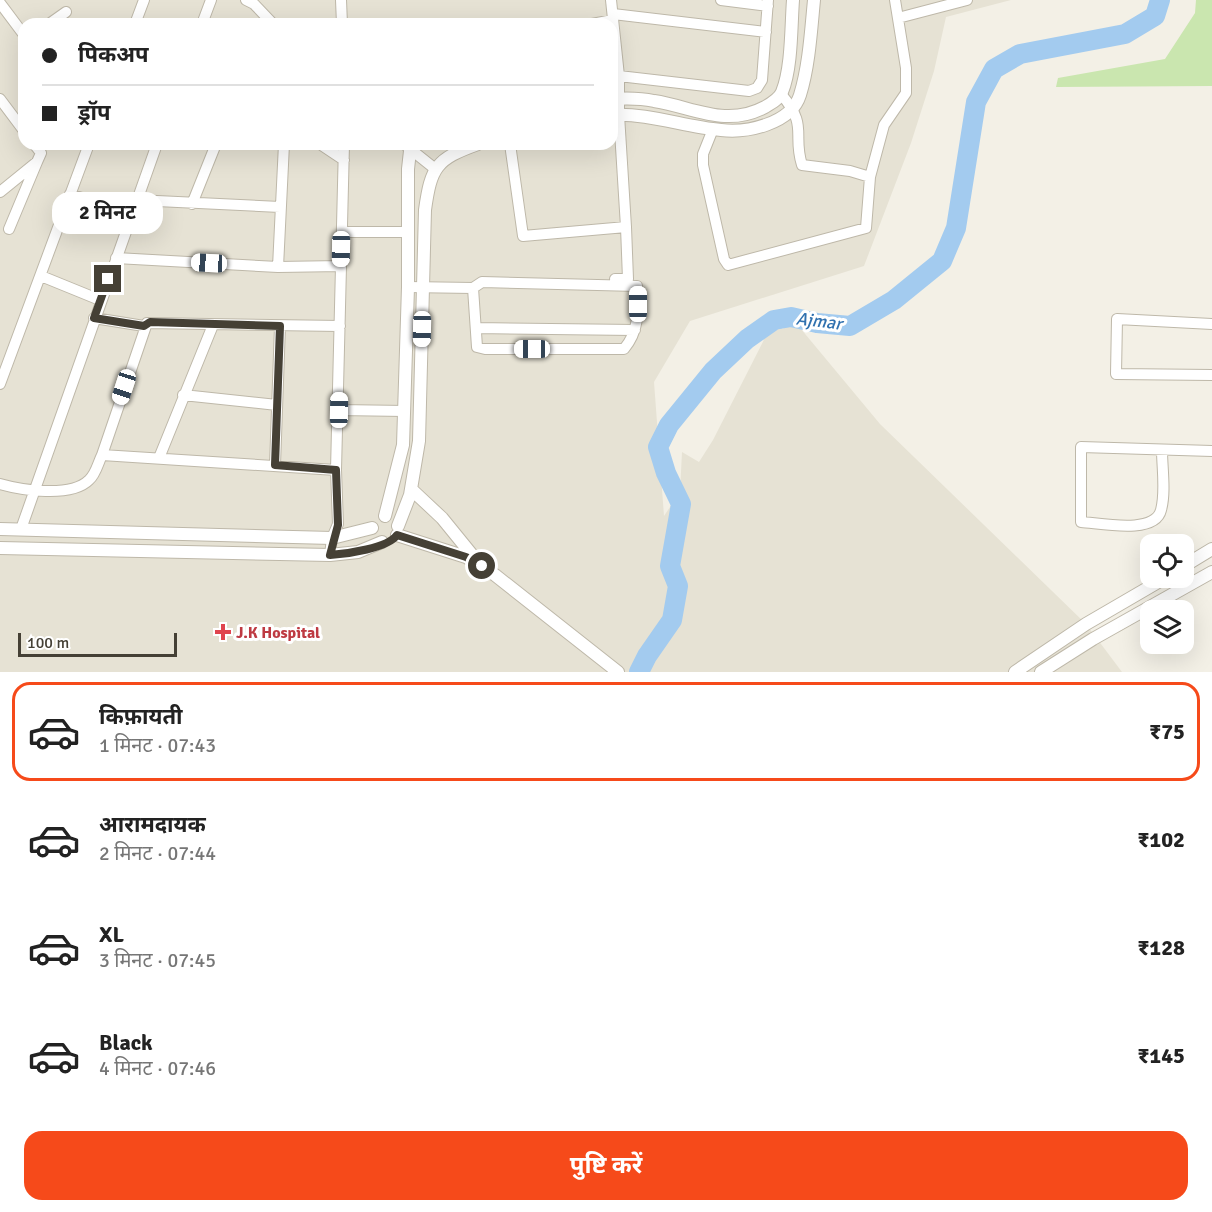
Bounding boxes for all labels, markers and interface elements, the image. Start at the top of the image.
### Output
text: पिकअप [78,41,149,68]
text: ड्रॉप [78,99,111,126]
callout: 2 मिनट [52,192,164,234]
text: 2 मिनट [79,200,136,225]
car [332,231,350,267]
car [191,253,227,273]
route end [94,265,121,292]
car [629,286,647,322]
water label: Ajmar [795,307,846,335]
car [413,311,431,347]
car [514,340,550,358]
car [110,367,138,407]
car [330,392,348,428]
map controls [1140,534,1194,654]
button: locate [1140,534,1194,588]
route start [468,552,495,579]
button: layers [1140,600,1194,654]
marker: J.K Hospital [214,623,232,641]
place label: J.K Hospital [236,623,320,643]
scale bar [18,630,177,658]
text: 100 m [27,633,69,653]
text: किफ़ायती [99,703,183,730]
icon: car [27,705,81,759]
text: ₹75 [1149,718,1185,745]
text: 1 मिनट · 07:43 [99,733,216,758]
text: आरामदायक [99,811,206,838]
icon: car [27,813,81,867]
text: ₹102 [1137,826,1185,853]
text: 2 मिनट · 07:44 [99,841,216,866]
icon: car [27,921,81,975]
text: XL [99,921,124,948]
text: ₹128 [1137,934,1185,961]
text: 3 मिनट · 07:45 [99,948,216,973]
icon: car [27,1029,81,1083]
text: Black [99,1029,153,1056]
text: ₹145 [1137,1042,1185,1069]
text: 4 मिनट · 07:46 [99,1056,216,1081]
button: पुष्टि करें [24,1131,1188,1200]

